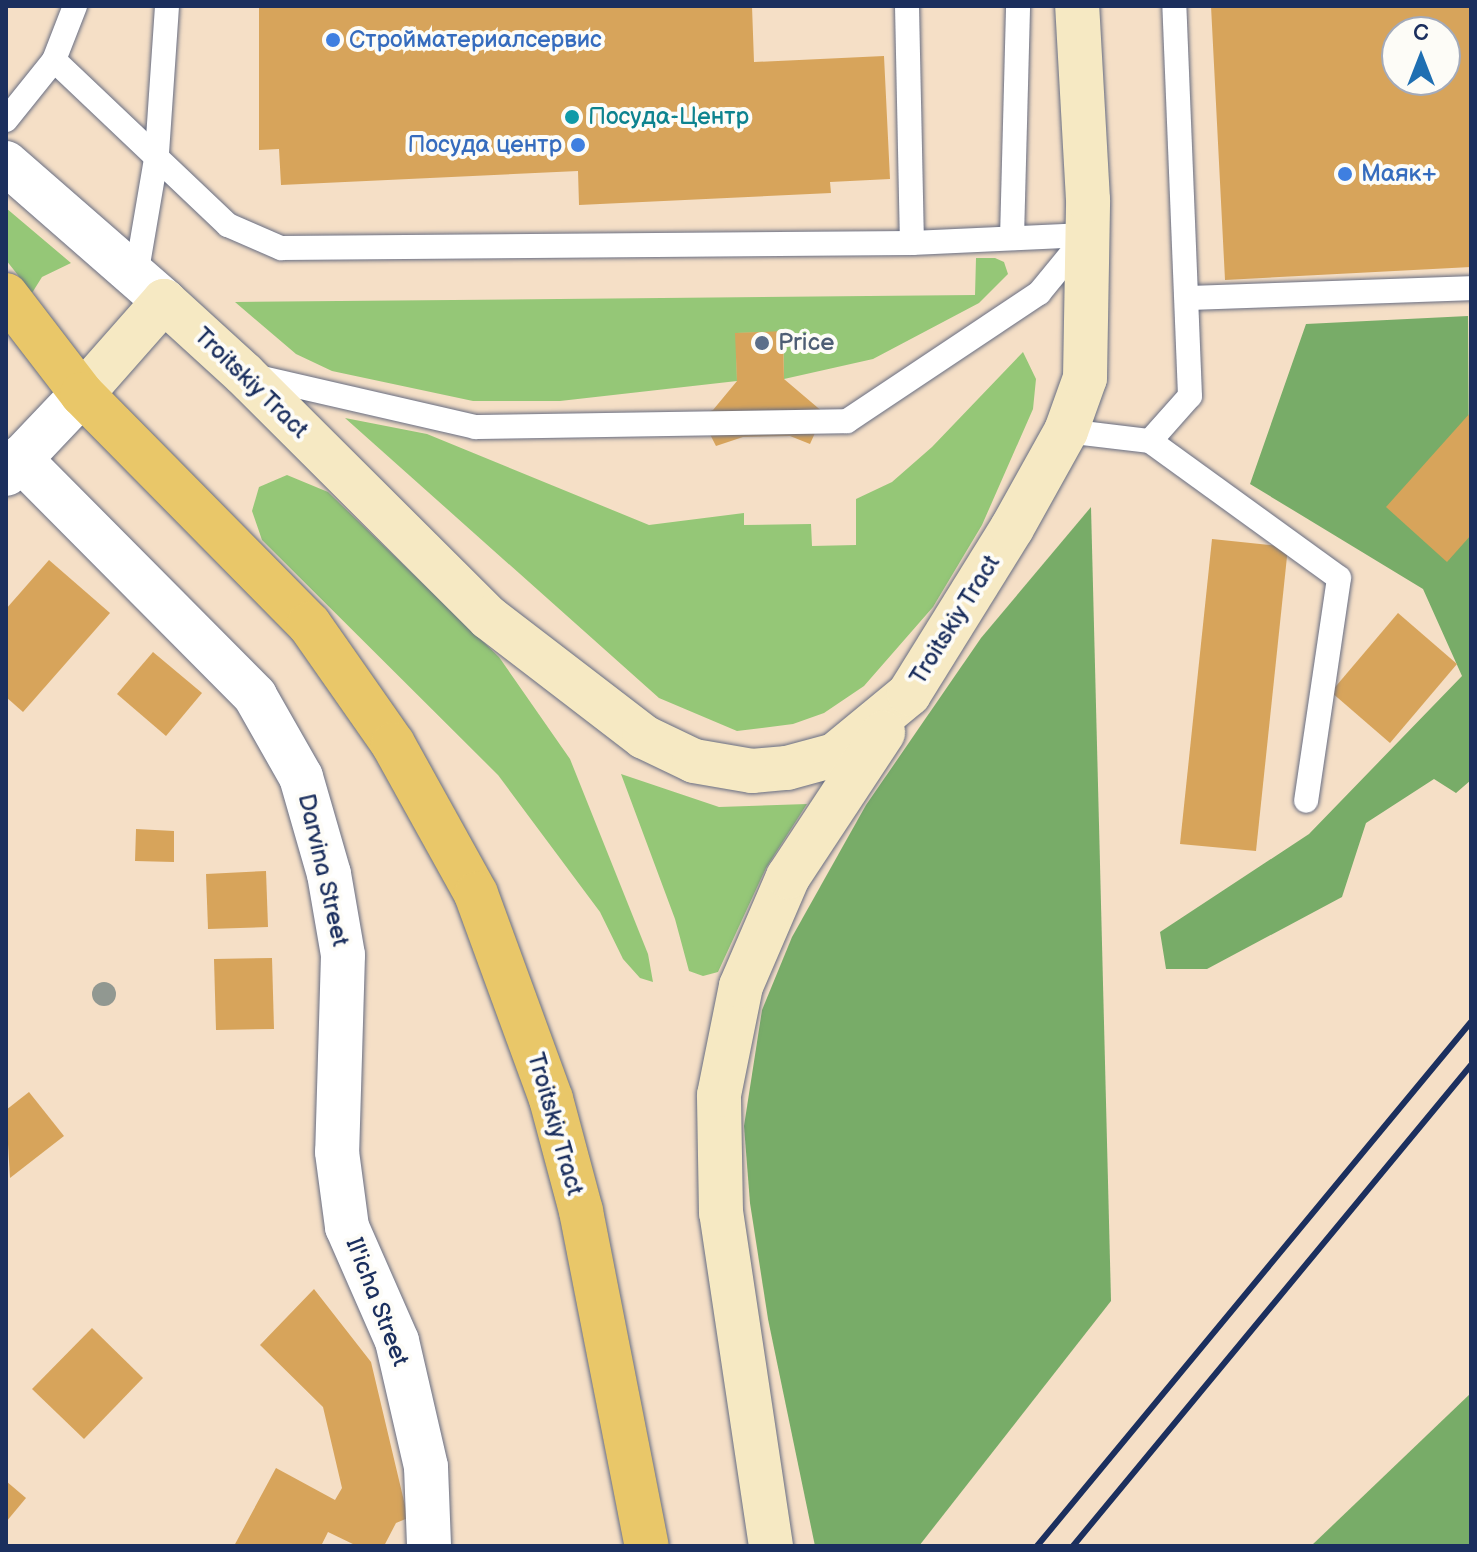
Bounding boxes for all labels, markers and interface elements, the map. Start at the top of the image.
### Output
north arrow [1381,16,1461,96]
text: С [1413,20,1429,47]
place label: Стройматериалсервис [349,26,602,54]
marker: Стройматериалсервис [324,31,342,49]
place label: Посуда-Центр [588,103,749,131]
marker: Посуда-Центр [563,108,581,126]
place label: Посуда центр [408,131,562,159]
marker: Посуда центр [569,136,587,154]
place label: Маяк+ [1361,160,1437,188]
marker: Маяк+ [1336,165,1354,183]
street label: Troitskiy Tract [187,321,315,445]
place label: Price [778,329,834,357]
marker: Price [753,334,771,352]
street label: Troitskiy Tract [903,549,1007,691]
street label: Darvina Street [291,791,355,949]
street label: Troitskiy Tract [521,1048,589,1200]
street label: Il'icha Street [339,1233,415,1371]

